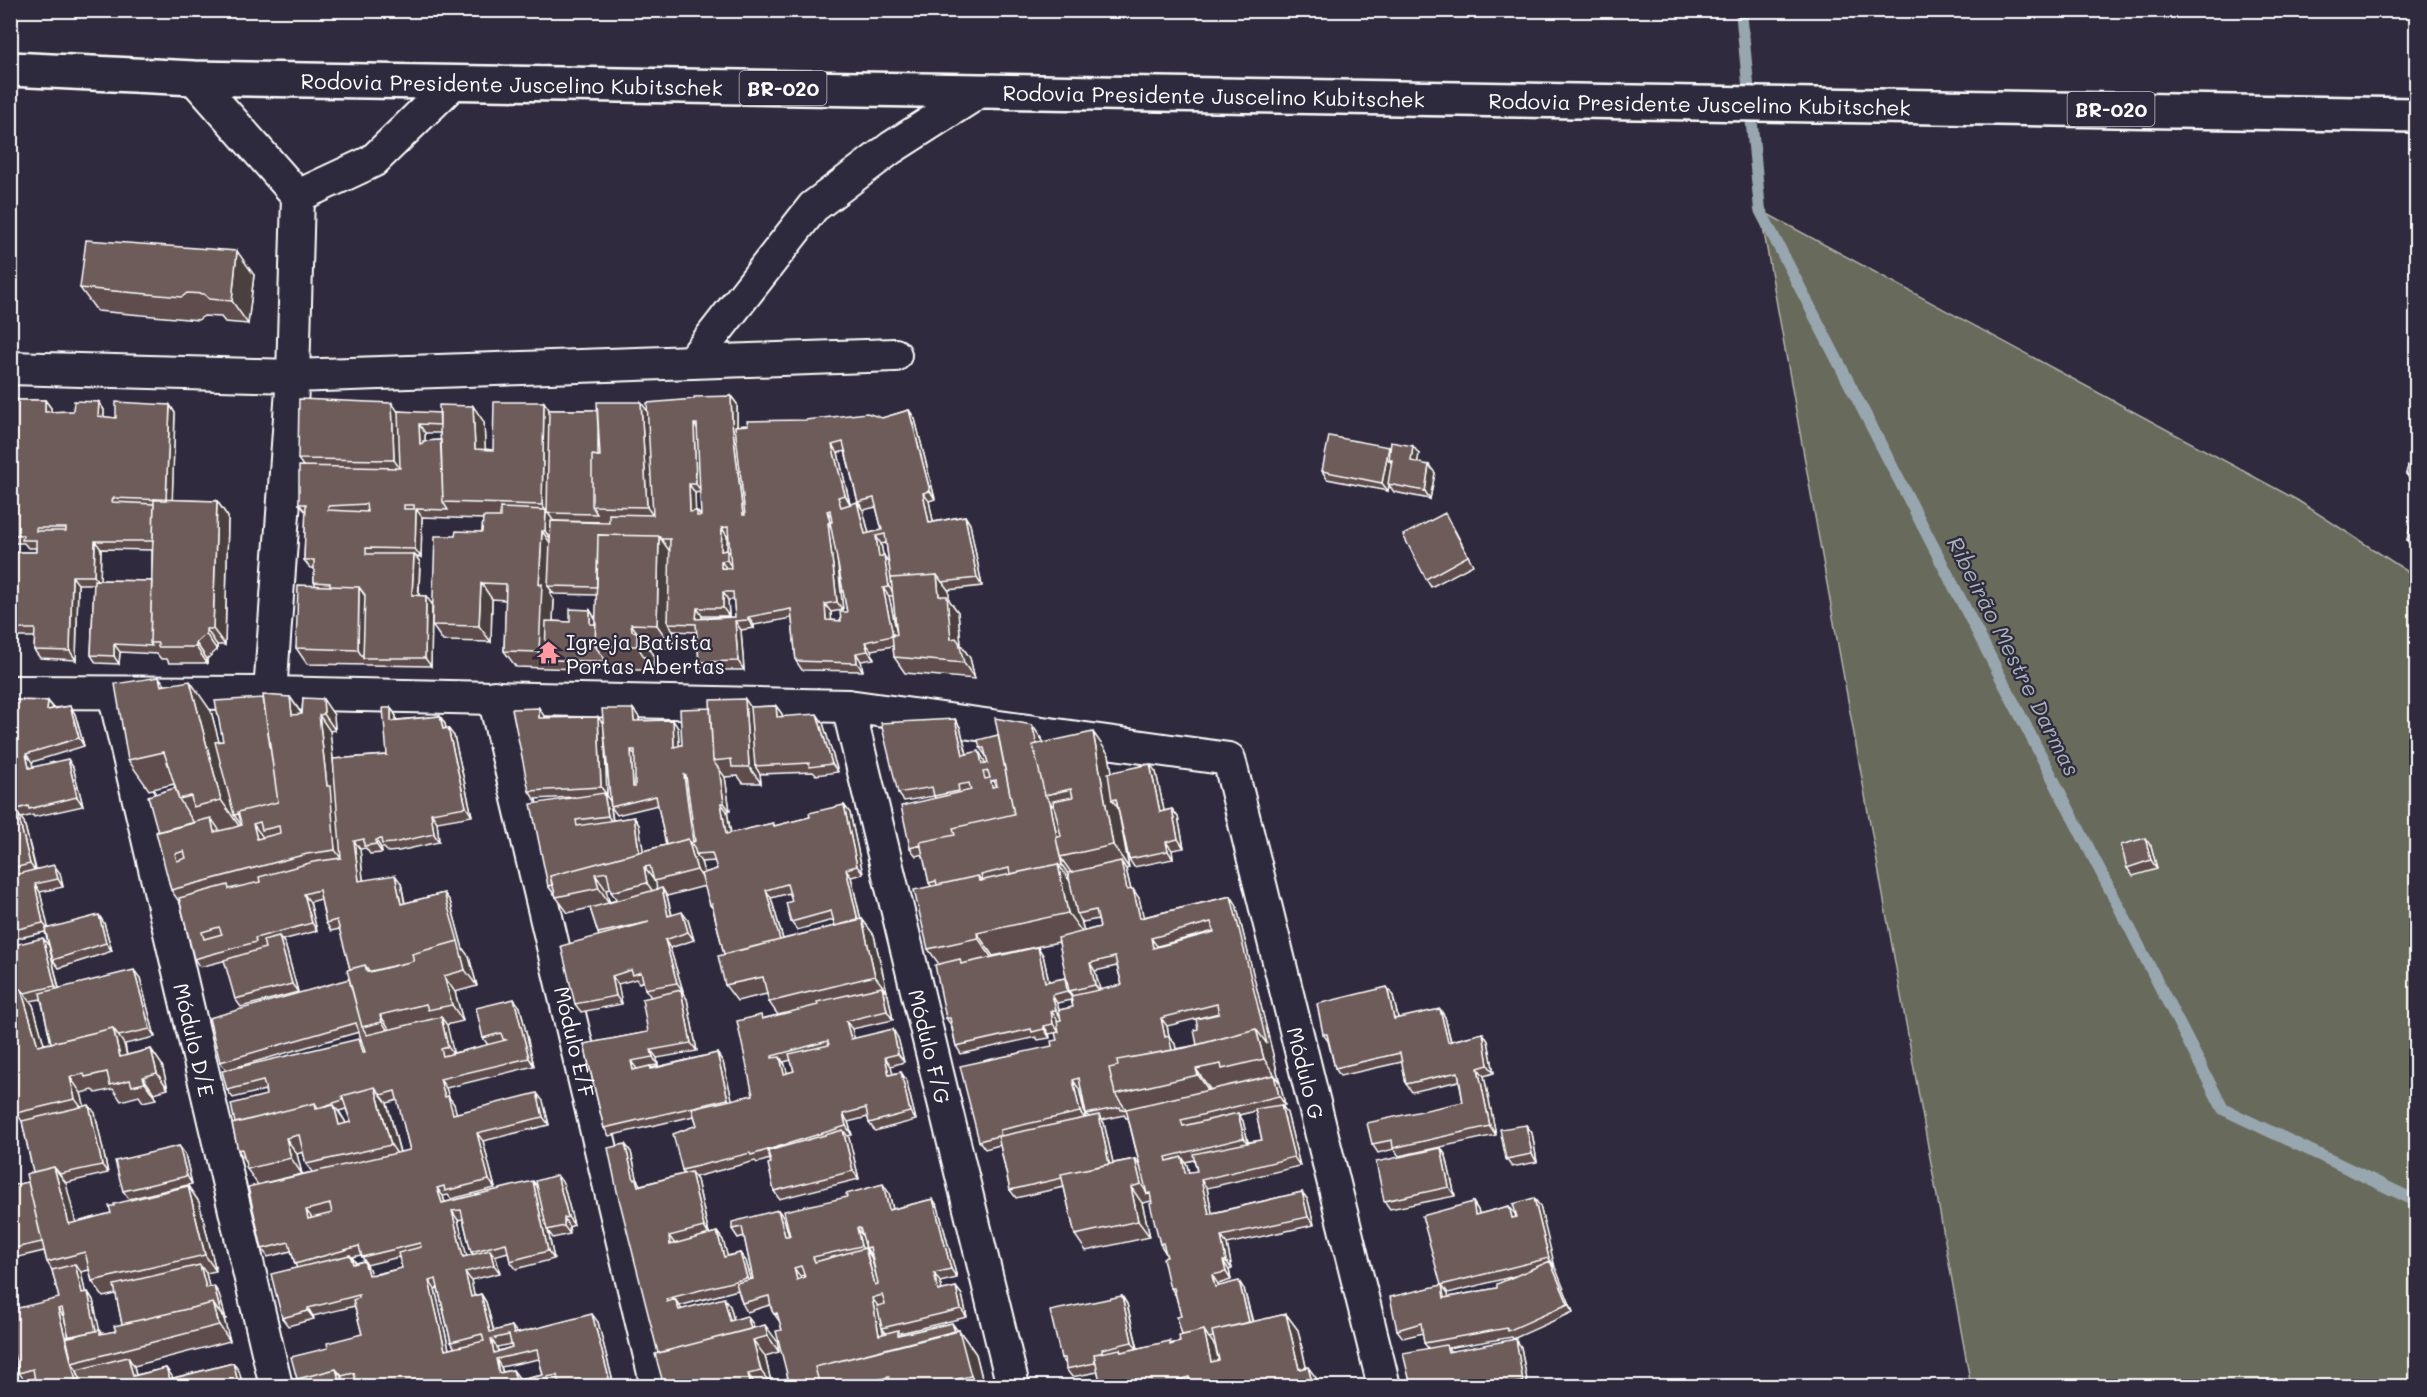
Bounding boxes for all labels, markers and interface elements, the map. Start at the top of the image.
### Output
street label: Rodovia Presidente Juscelino Kubitschek [300,66,723,100]
road number: BR-020 [740,71,826,105]
street label: Rodovia Presidente Juscelino Kubitschek [1002,78,1425,112]
street label: Rodovia Presidente Juscelino Kubitschek [1488,86,1911,120]
road number: BR-020 [2068,92,2154,126]
water label: Ribeirão Mestre Darmas [1941,531,2087,781]
place label: Igreja Batista Portas Abertas [566,628,725,679]
temple icon: Igreja Batista Portas Abertas [535,640,561,666]
street label: Módulo D/E [169,980,221,1099]
street label: Módulo E/F [549,983,602,1100]
street label: Módulo F/G [904,986,957,1106]
street label: Módulo G [1282,1024,1331,1122]

